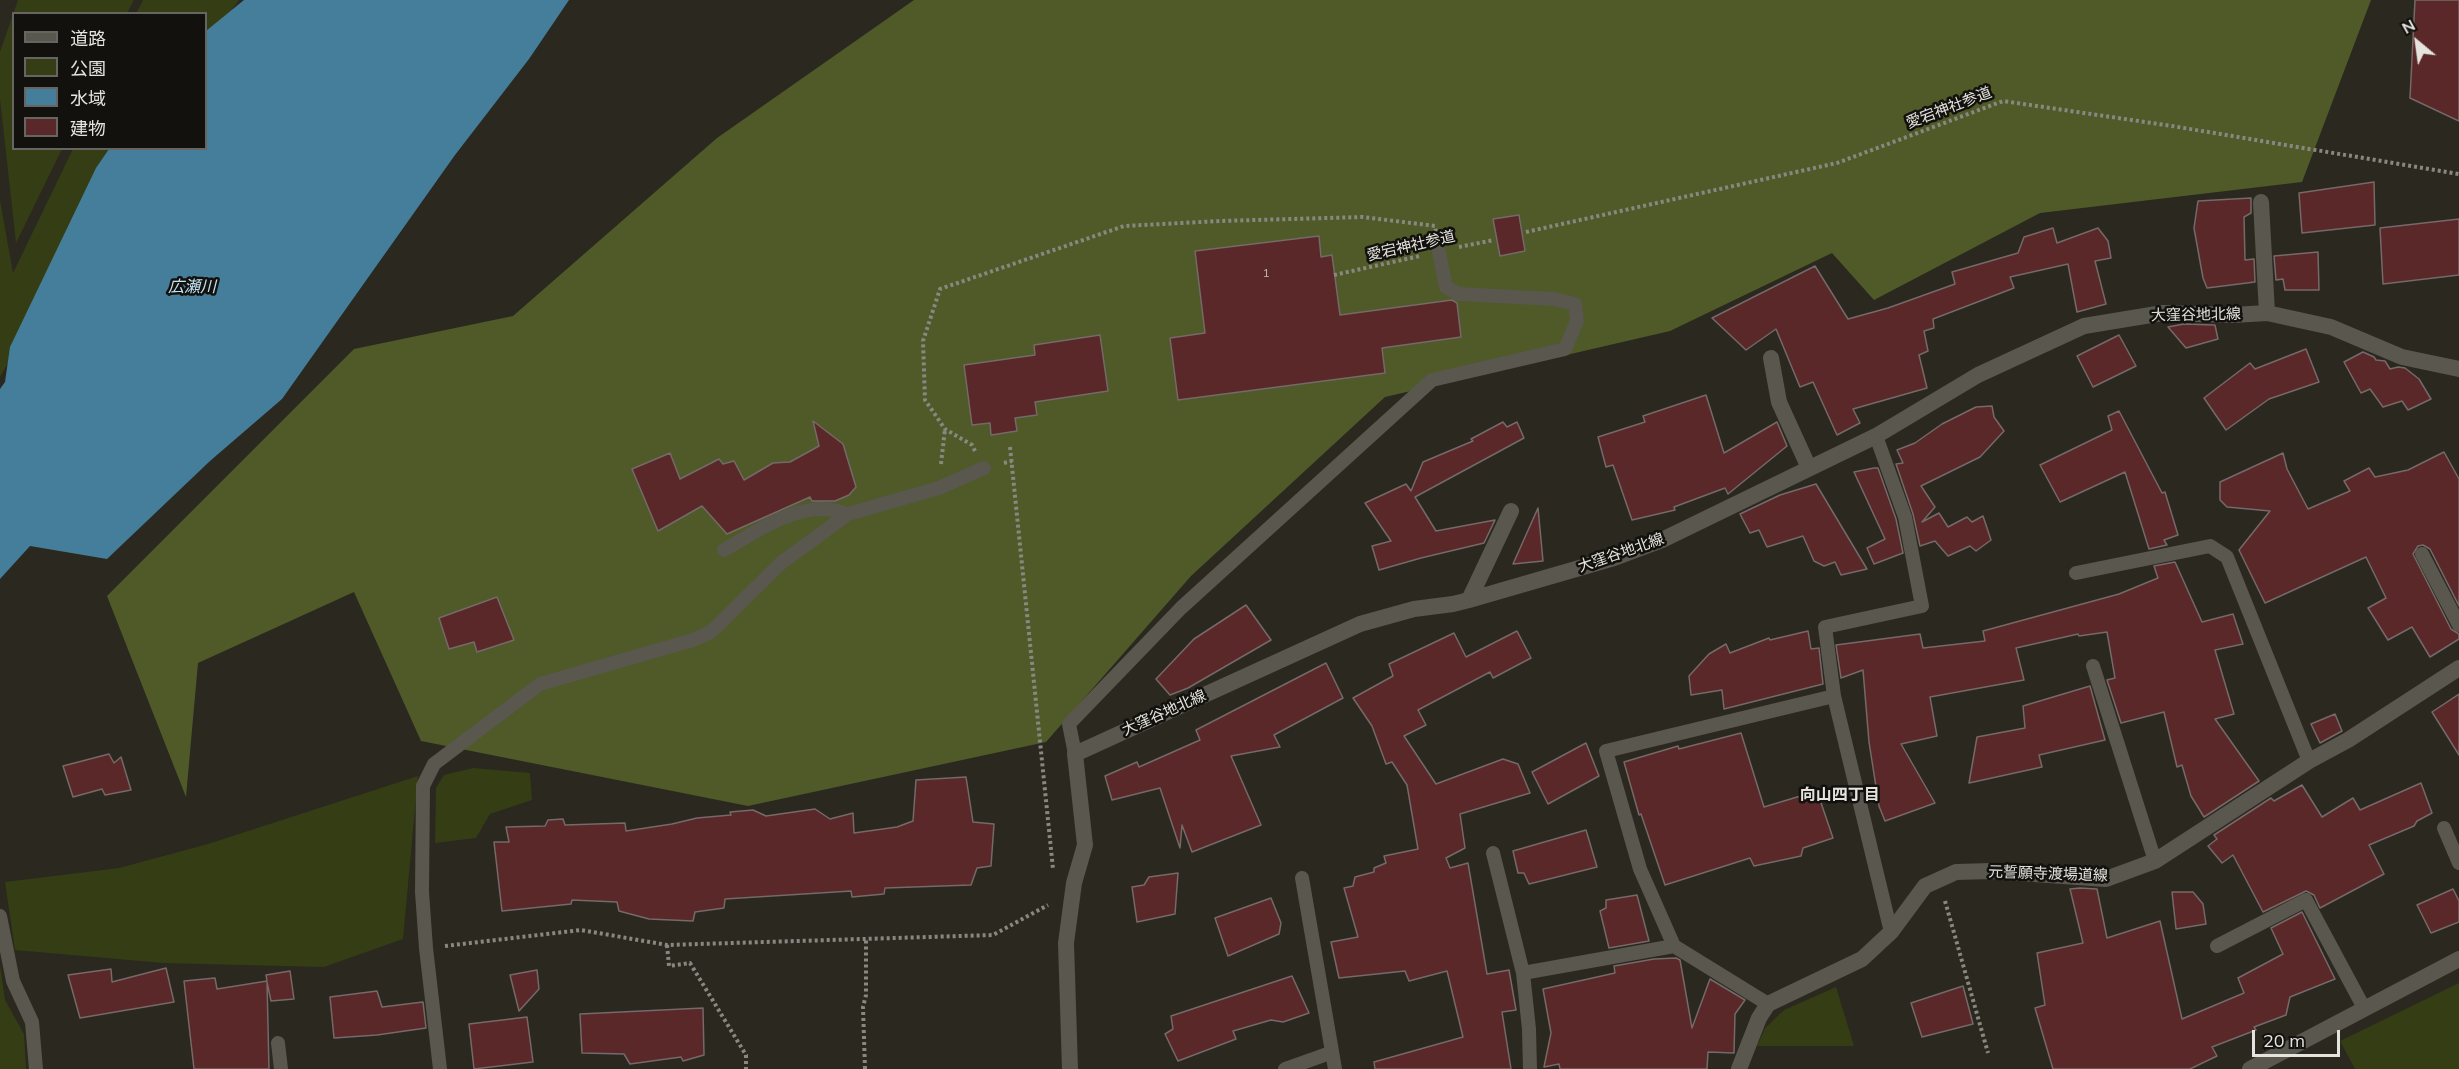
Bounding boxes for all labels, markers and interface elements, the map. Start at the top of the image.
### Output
legend [12,12,207,150]
north arrow [2387,12,2447,72]
text: N [2398,15,2418,38]
text: 道路 [70,27,106,50]
text: 公園 [70,57,106,80]
street label: 愛宕神社参道 [1904,83,1994,133]
text: 水域 [70,87,106,110]
text: 建物 [70,117,106,140]
street label: 愛宕神社参道 [1365,227,1457,265]
house number: 1 [1262,266,1270,280]
water label: 広瀬川 [168,277,216,297]
street label: 大窪谷地北線 [2151,305,2241,325]
street label: 大窪谷地北線 [1576,530,1666,576]
street label: 大窪谷地北線 [1119,686,1209,740]
district label: 向山四丁目 [1800,785,1880,805]
street label: 元誓願寺渡場道線 [1988,863,2108,885]
scale bar [2255,1018,2344,1056]
text: 20 m [2263,1029,2305,1052]

